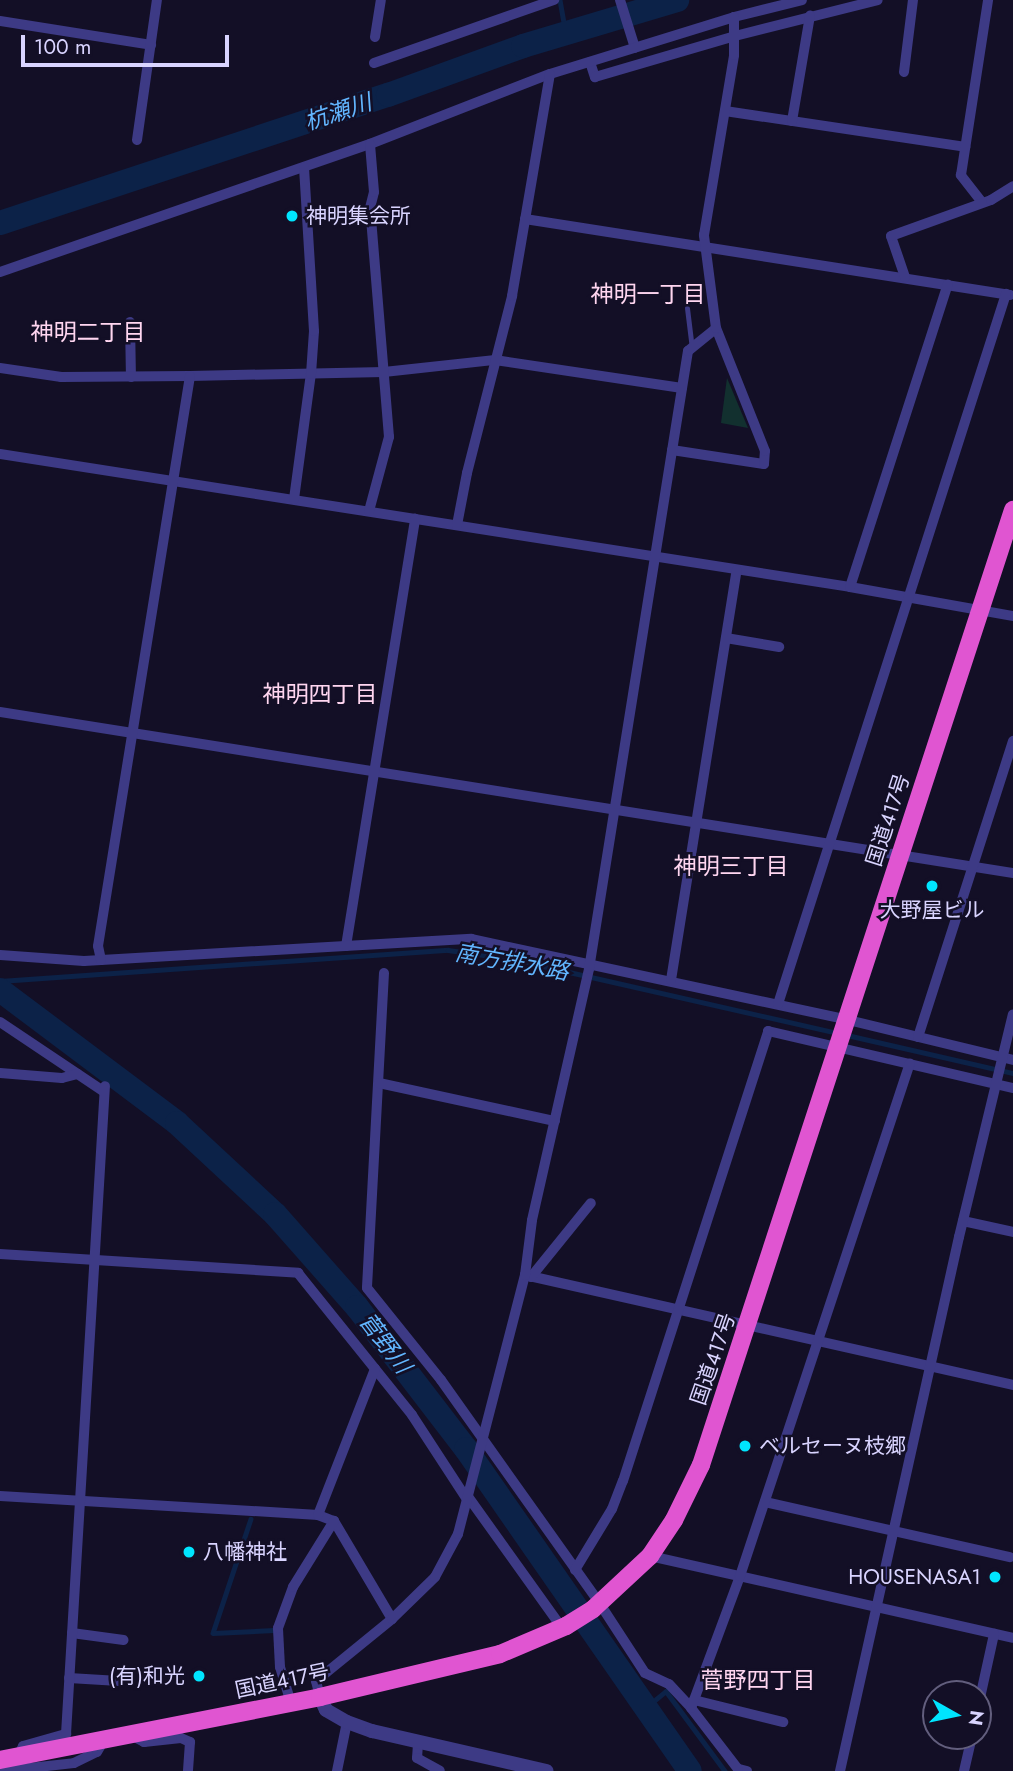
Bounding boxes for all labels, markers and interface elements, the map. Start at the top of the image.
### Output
scale bar [24,21,233,65]
text: 100 m [34,32,91,62]
water label: 杭瀬川 [301,88,375,136]
place label: 神明集会所 [306,203,411,229]
marker: 神明集会所 [284,208,300,224]
district label: 神明一丁目 [591,280,705,308]
district label: 神明二丁目 [31,318,145,346]
district label: 神明四丁目 [263,680,377,708]
street label: 国道417号 [861,771,915,869]
district label: 神明三丁目 [674,852,788,880]
marker: 大野屋ビル [924,878,940,894]
place label: 大野屋ビル [880,897,984,923]
water label: 南方排水路 [453,938,571,986]
water label: 菅野川 [353,1307,417,1379]
street label: 国道417号 [686,1310,740,1408]
place label: ベルセーヌ枝郷 [759,1433,906,1459]
marker: ベルセーヌ枝郷 [737,1438,753,1454]
place label: 八幡神社 [203,1539,287,1565]
marker: 八幡神社 [181,1544,197,1560]
place label: HOUSENASA1 [848,1564,981,1590]
marker: HOUSENASA1 [987,1569,1003,1585]
street label: 国道417号 [233,1659,331,1703]
place label: (有)和光 [109,1663,185,1689]
district label: 菅野四丁目 [701,1666,815,1694]
marker: (有)和光 [191,1668,207,1684]
north arrow [922,1680,992,1750]
text: N [962,1708,991,1728]

